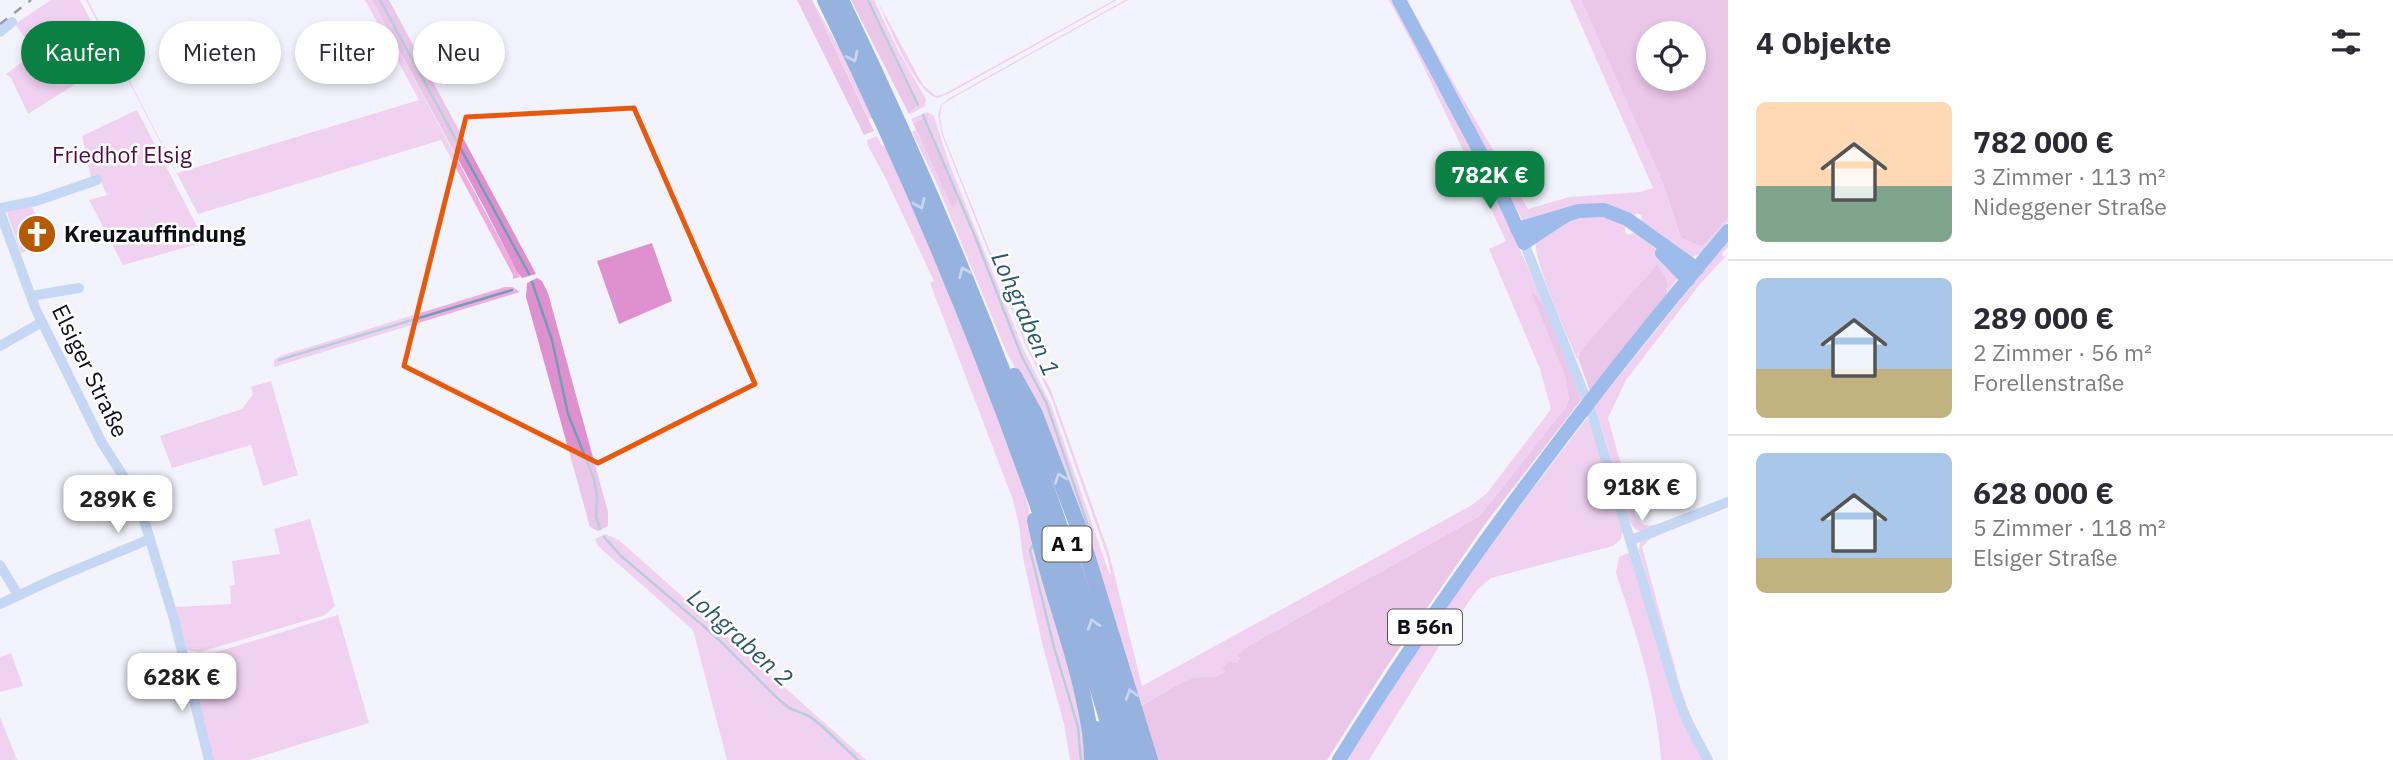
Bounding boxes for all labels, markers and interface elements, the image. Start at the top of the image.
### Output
chip: Kaufen [21,21,145,84]
chip: Mieten [159,21,281,84]
chip: Filter [295,21,399,84]
chip: Neu [413,21,505,84]
map controls [1636,21,1706,91]
button: locate [1636,21,1706,91]
text: 4 Objekte [1756,23,1891,62]
icon: filters [2327,23,2365,61]
one-way arrow [845,50,859,62]
text: 782 000 € [1973,122,2114,161]
icon: home [1812,130,1896,214]
park label: Friedhof Elsig [52,139,192,169]
pin: 782K € [1433,152,1547,211]
text: 782K € [1451,159,1529,189]
text: 3 Zimmer · 113 m² [1973,161,2166,191]
text: Nideggener Straße [1973,191,2167,221]
one-way arrow [912,197,926,209]
church icon: Kreuzauffindung [16,213,58,255]
place label: Kreuzauffindung [64,218,246,248]
water label: Lohgraben 1 [984,247,1067,381]
one-way arrow [958,267,972,279]
text: 289 000 € [1973,298,2114,337]
street label: Elsiger Straße [46,299,136,442]
icon: home [1812,306,1896,390]
text: 2 Zimmer · 56 m² [1973,337,2152,367]
text: Forellenstraße [1973,367,2124,397]
pin: 918K € [1585,463,1699,523]
text: 918K € [1603,471,1681,501]
one-way arrow [1054,473,1068,485]
text: 628 000 € [1973,473,2114,512]
pin: 289K € [61,476,175,535]
icon: home [1812,481,1896,565]
text: 289K € [79,483,157,513]
text: 5 Zimmer · 118 m² [1973,512,2166,542]
road number: A 1 [1042,526,1092,562]
text: Elsiger Straße [1973,542,2118,572]
water label: Lohgraben 2 [681,581,801,693]
road number: B 56n [1388,610,1462,644]
one-way arrow [1086,619,1101,631]
pin: 628K € [125,654,239,713]
text: 628K € [143,661,221,691]
one-way arrow [1124,689,1139,701]

